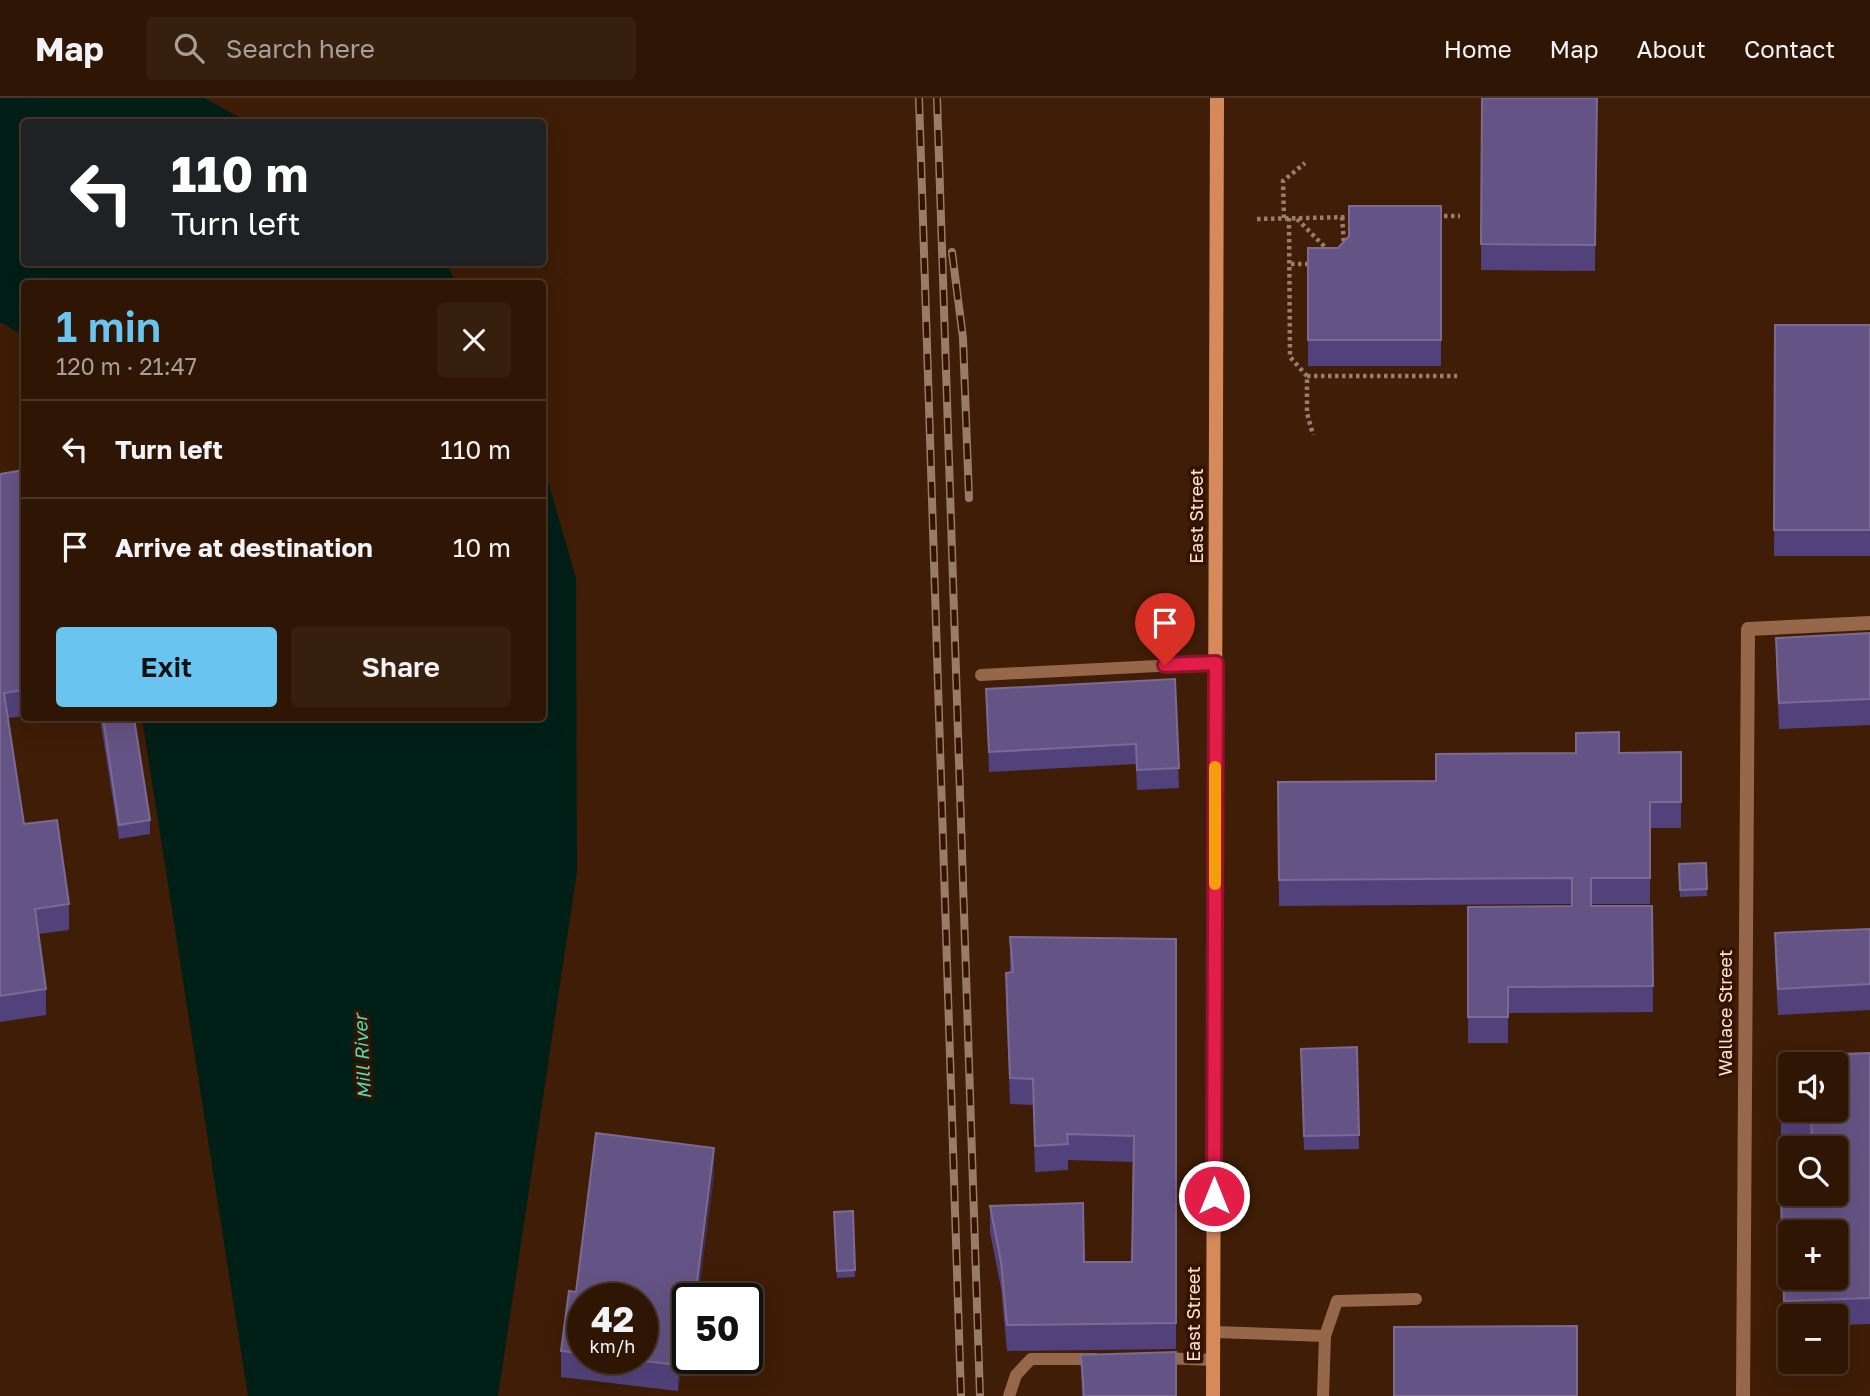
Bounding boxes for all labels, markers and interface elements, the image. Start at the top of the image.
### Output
search box [146,17,636,80]
text: Map [35,29,104,68]
icon: search [170,29,208,67]
text: Search here [226,33,375,64]
text: Home [1444,34,1512,63]
text: Map [1550,34,1599,63]
text: About [1637,34,1706,63]
text: Contact [1744,34,1835,63]
text: 110 m [171,144,308,203]
icon: left [56,147,147,238]
text: Turn left [171,204,300,242]
text: 1 min [56,301,161,351]
button: close [437,303,511,377]
text: 120 m · 21:47 [56,352,197,380]
icon: left [56,430,94,468]
text: Turn left [115,434,223,465]
text: 110 m [440,434,511,465]
street label: East Street [1185,468,1207,564]
icon: arrive [56,528,94,566]
text: Arrive at destination [115,532,373,563]
text: 10 m [453,532,511,563]
pin [1135,593,1195,665]
icon: arrive [1146,604,1184,642]
button: Exit [56,627,277,707]
button: Share [291,627,511,707]
street label: Wallace Street [1714,950,1736,1076]
water label: Mill River [348,1011,375,1100]
map controls [1778,1052,1848,1374]
button: sound [1778,1052,1848,1122]
button: search [1778,1136,1848,1206]
position arrow [1177,1159,1251,1233]
button: + [1778,1220,1848,1290]
street label: East Street [1182,1266,1204,1362]
speed limit sign: 50 [672,1283,763,1374]
text: 42 [591,1298,634,1340]
button: − [1778,1304,1848,1374]
text: km/h [590,1335,635,1357]

